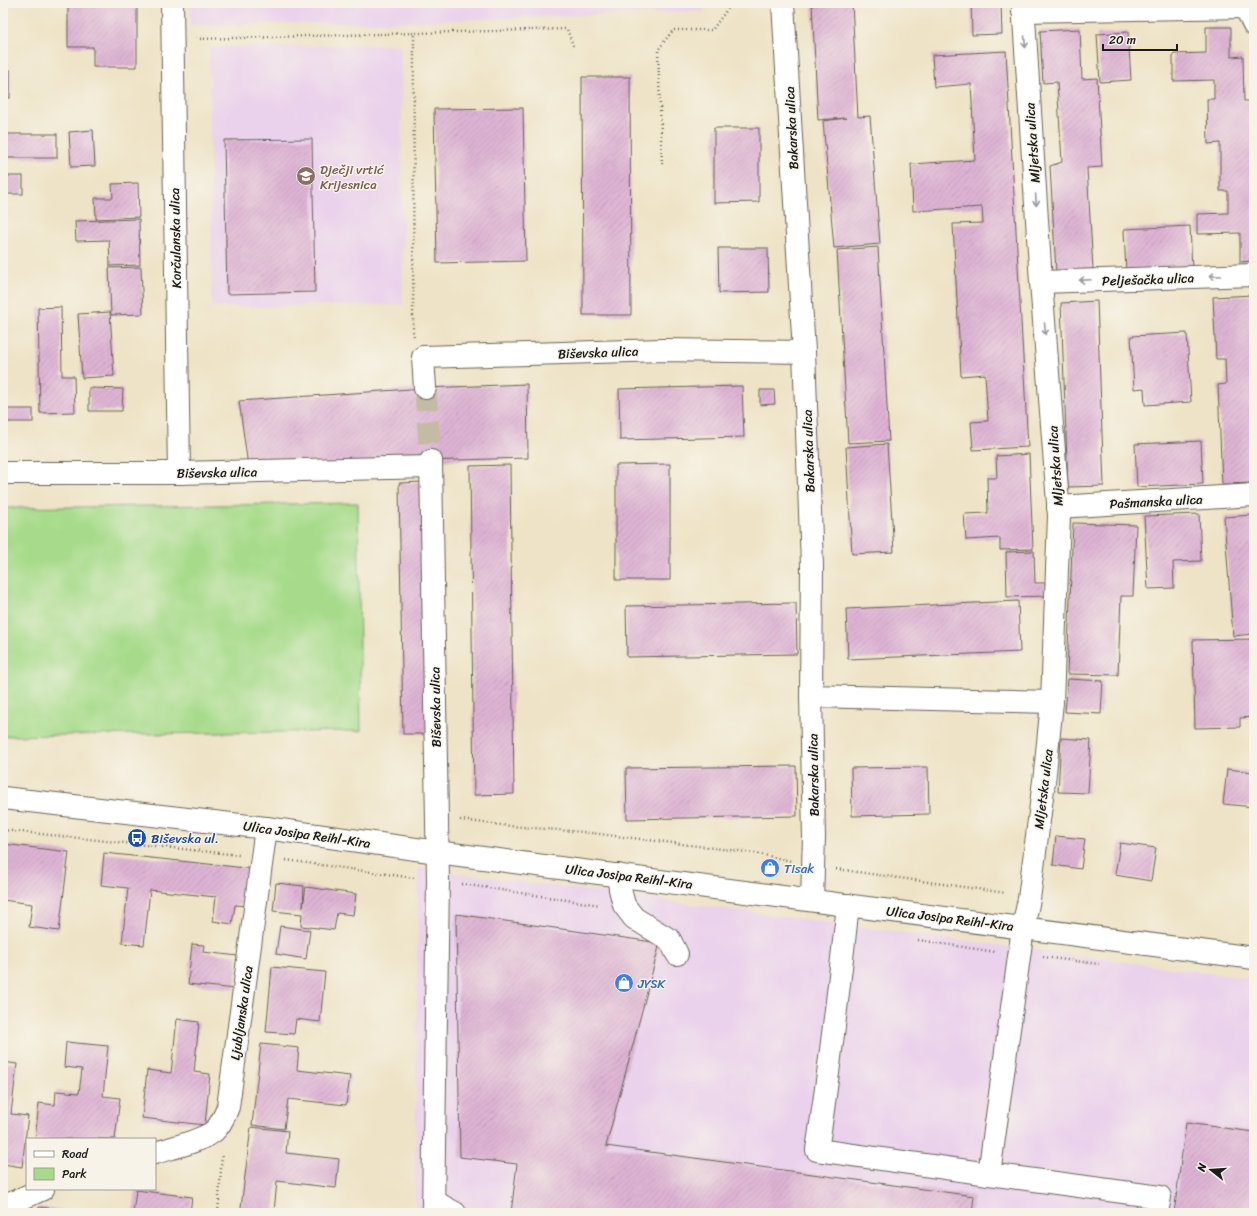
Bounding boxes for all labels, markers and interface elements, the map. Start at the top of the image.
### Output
scale bar [1103,26,1177,52]
text: 20 m [1109,29,1136,51]
one-way arrow [1022,35,1029,48]
street label: Bakarska ulica [778,86,805,170]
street label: Mljetska ulica [1018,102,1047,184]
place label: Dječji vrtić Krijesnica [320,158,385,196]
school or university icon: Dječji vrtić Krijesnica [295,165,317,187]
street label: Korčulanska ulica [163,187,188,289]
one-way arrow [1032,193,1039,206]
street label: Pelješačka ulica [1102,266,1195,293]
one-way arrow [1209,273,1222,280]
one-way arrow [1079,277,1092,284]
one-way arrow [1041,322,1048,335]
street label: Biševska ulica [557,340,639,365]
street label: Bakarska ulica [796,409,821,493]
street label: Mljetska ulica [1041,425,1070,507]
street label: Biševska ulica [177,460,258,485]
street label: Pašmanska ulica [1109,488,1204,515]
street label: Biševska ulica [423,666,448,747]
street label: Bakarska ulica [801,733,826,817]
street label: Mljetska ulica [1027,747,1060,830]
street label: Ulica Josipa Reihl-Kira [242,814,372,855]
bus stop icon: Biševska ul. [126,827,148,849]
place label: Biševska ul. [151,827,219,850]
street label: Ulica Josipa Reihl-Kira [564,857,694,896]
shop icon: Tisak [759,857,781,879]
place label: Tisak [784,857,814,880]
street label: Ulica Josipa Reihl-Kira [885,899,1015,938]
street label: Ljubljanska ulica [223,964,260,1062]
shop icon: JYSK [613,972,635,994]
place label: JYSK [637,972,666,995]
legend [26,1138,156,1190]
text: Road [62,1143,89,1165]
north arrow [1191,1150,1231,1190]
text: N [1191,1160,1212,1175]
text: Park [62,1163,87,1185]

